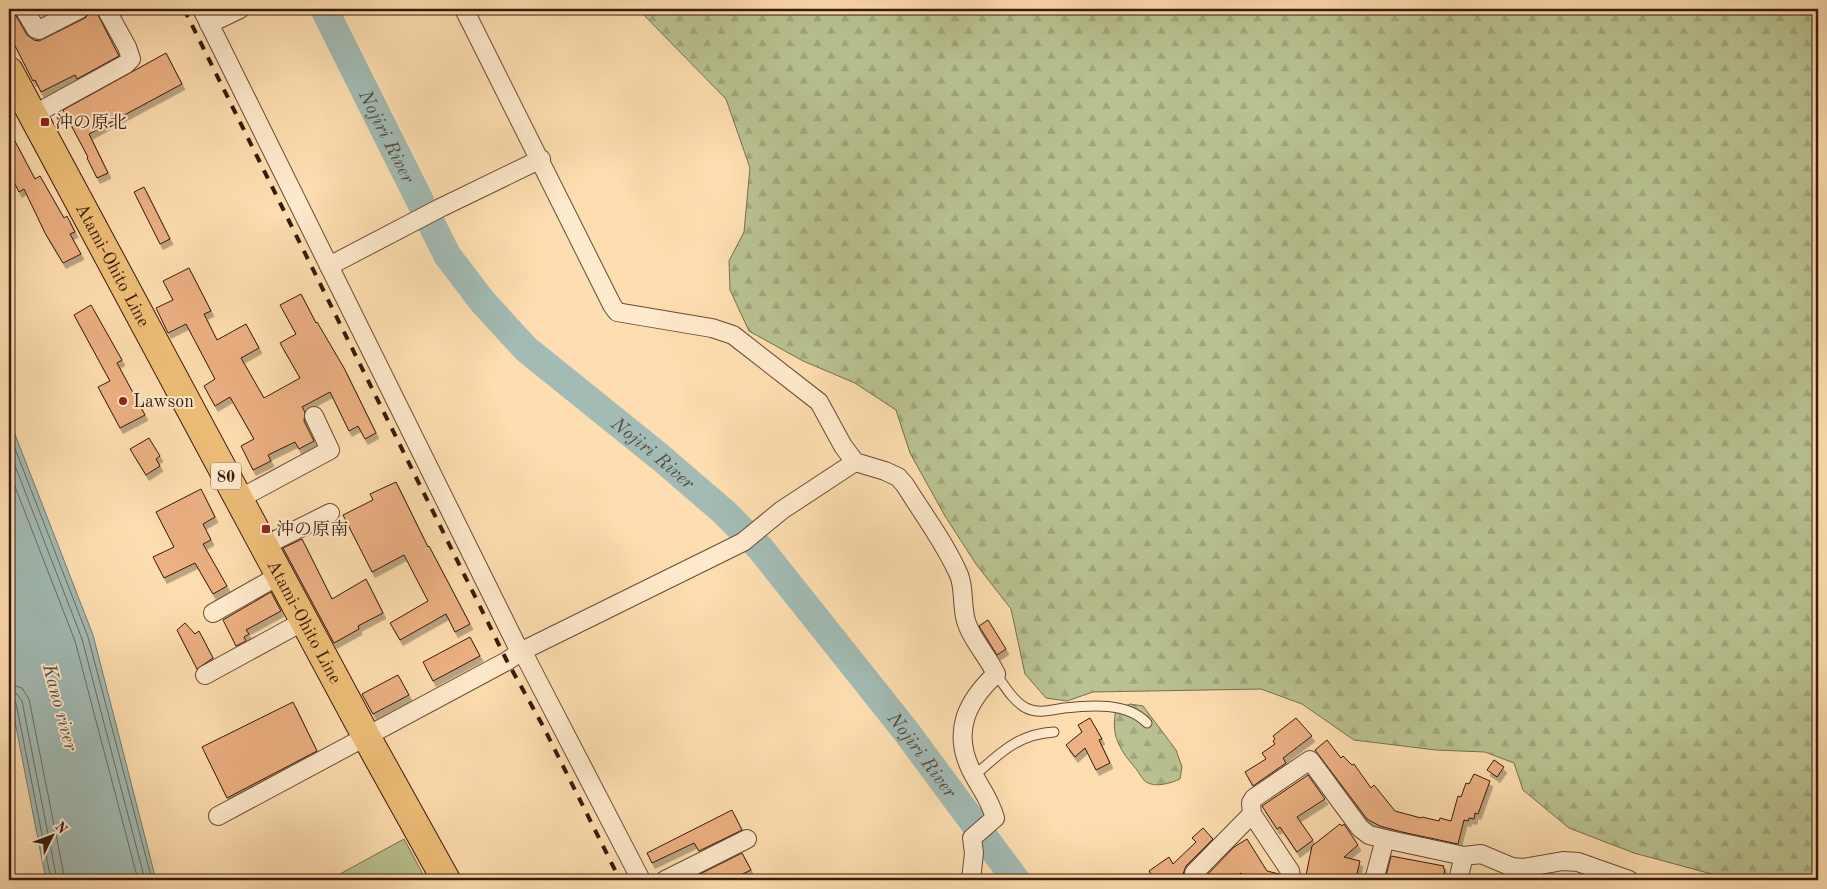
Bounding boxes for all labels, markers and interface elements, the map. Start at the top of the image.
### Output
water label: Nojiri River [354,87,417,187]
place label: 沖の原北 [55,112,127,132]
marker: 沖の原北 [39,116,51,128]
street label: Atami-Ohito Line [72,201,153,330]
place label: Lawson [133,393,194,411]
marker: Lawson [117,395,129,407]
water label: Nojiri River [606,414,697,494]
road number: 80 [211,462,241,490]
place label: 沖の原南 [276,519,348,539]
marker: 沖の原南 [260,523,272,535]
street label: Atami-Ohito Line [263,557,344,687]
water label: Kano river [38,661,79,754]
water label: Nojiri River [882,709,959,803]
north arrow [28,812,78,862]
text: N [52,819,70,837]

